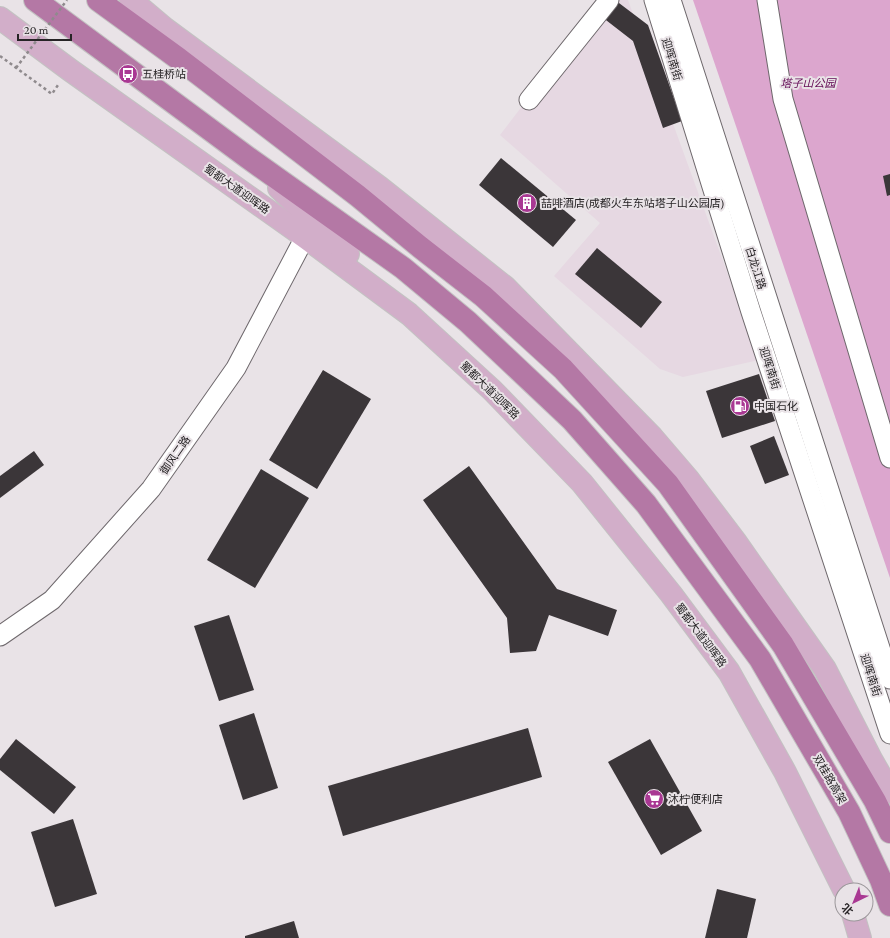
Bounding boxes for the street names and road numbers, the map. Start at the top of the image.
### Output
street label: 迎晖南街 [660,36,684,82]
street label: 蜀都大道迎晖路 [202,162,272,216]
street label: 白龙江路 [743,245,769,291]
street label: 迎晖南街 [757,345,783,391]
street label: 蜀都大道迎晖路 [458,359,522,421]
street label: 御风二路 [157,434,193,477]
street label: 蜀都大道迎晖路 [673,601,729,669]
street label: 迎晖南街 [858,652,884,698]
street label: 双桂路高架 [811,752,849,806]

